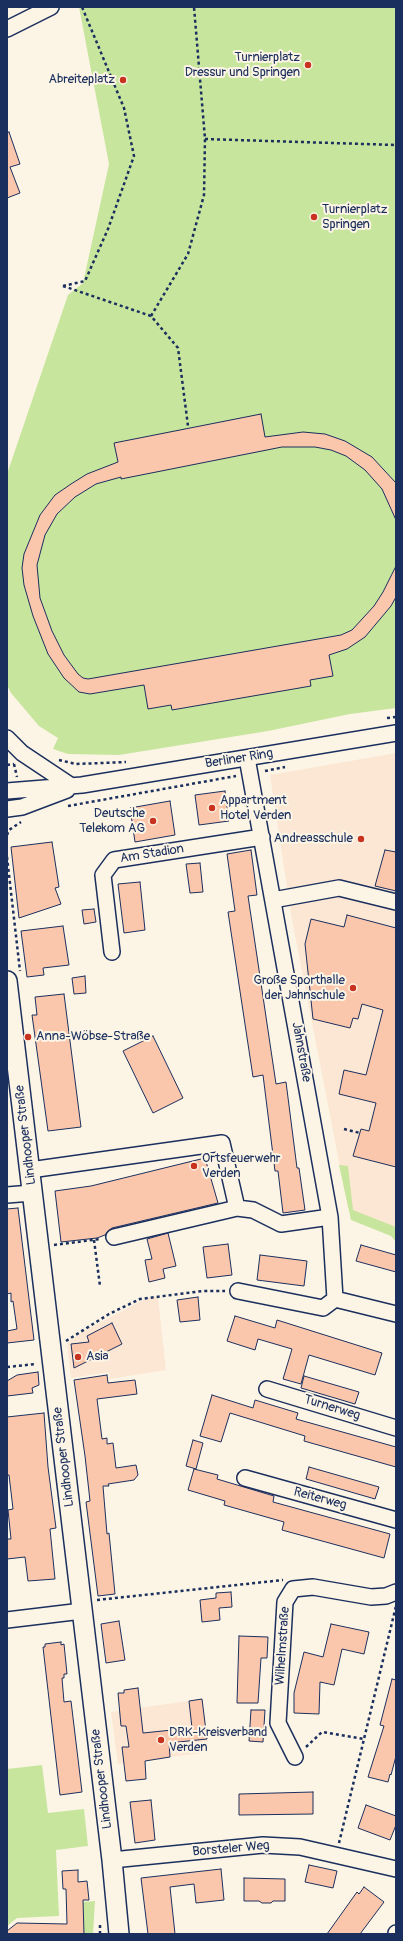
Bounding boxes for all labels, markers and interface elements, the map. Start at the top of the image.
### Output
place label: Turnierplatz Dressur und Springen [185,50,300,81]
marker: Turnierplatz Dressur und Springen [303,60,313,70]
place label: Abreiteplatz [49,72,115,88]
marker: Abreiteplatz [118,75,128,85]
place label: Turnierplatz Springen [322,202,388,233]
marker: Turnierplatz Springen [309,212,319,222]
street label: Berliner Ring [204,746,274,772]
place label: Appartment Hotel Verden [220,793,291,824]
marker: Appartment Hotel Verden [207,803,217,813]
place label: Deutsche Telekom AG [79,806,145,837]
marker: Deutsche Telekom AG [148,816,158,826]
place label: Andreasschule [274,831,353,847]
marker: Andreasschule [356,834,366,844]
street label: Am Stadion [119,841,185,867]
place label: Große Sporthalle der Jahnschule [253,973,345,1004]
marker: Große Sporthalle der Jahnschule [348,983,358,993]
street label: Jahnstraße [288,1021,314,1083]
place label: Anna-Wöbse-Straße [36,1029,150,1045]
marker: Anna-Wöbse-Straße [23,1032,33,1042]
street label: Lindhooper Straße [12,1084,40,1186]
place label: Ortsfeuerwehr Verden [202,1151,280,1182]
marker: Ortsfeuerwehr Verden [189,1161,199,1171]
place label: Asia [86,1349,109,1365]
marker: Asia [73,1352,83,1362]
street label: Turnerweg [302,1392,362,1424]
street label: Lindhooper Straße [50,1406,78,1508]
street label: Reiterweg [292,1484,348,1514]
street label: Wilhelmstraße [272,1606,294,1686]
place label: DRK-Kreisverband Verden [169,1725,267,1756]
street label: Lindhooper Straße [88,1728,116,1830]
marker: DRK-Kreisverband Verden [156,1735,166,1745]
street label: Borsteler Weg [192,1838,270,1860]

